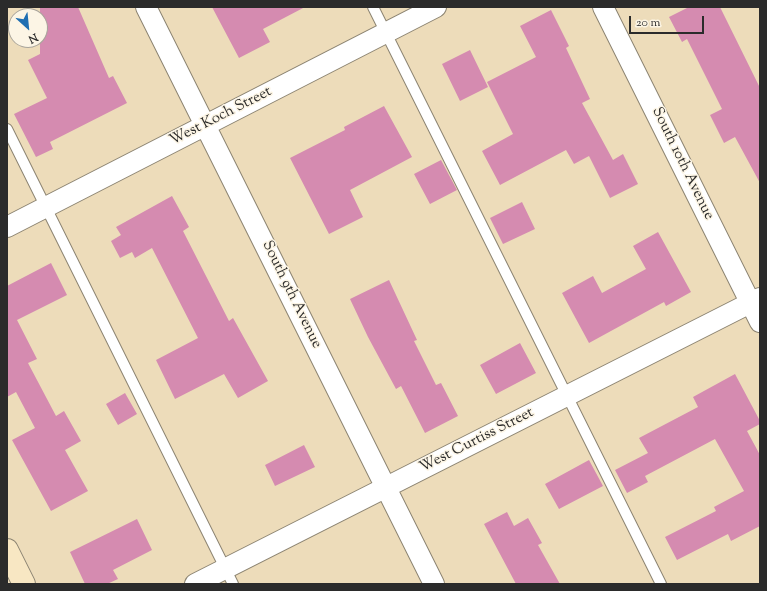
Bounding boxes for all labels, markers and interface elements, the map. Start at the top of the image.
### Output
north arrow [8,8,48,48]
scale bar [631,8,706,34]
text: 20 m [636,14,660,32]
text: N [25,29,41,47]
street label: West Koch Street [167,84,275,150]
street label: South 10th Avenue [647,105,717,223]
street label: South 9th Avenue [257,238,325,352]
street label: West Curtiss Street [417,404,537,478]

